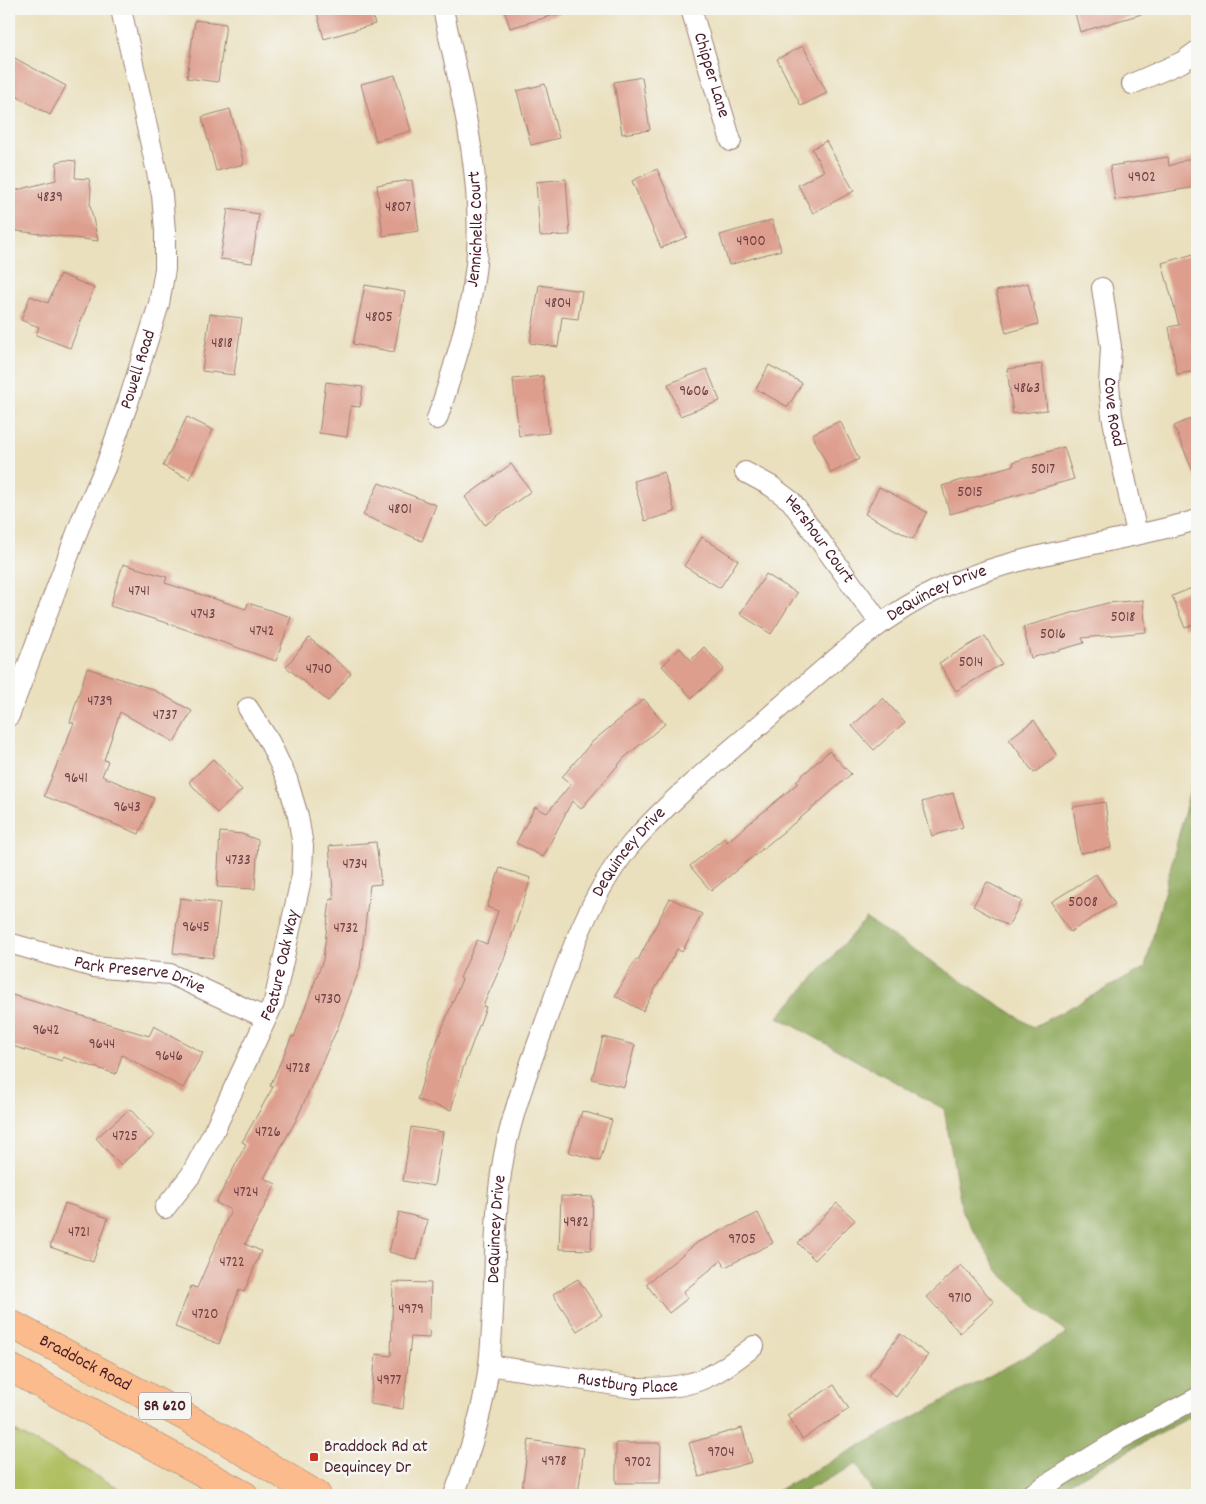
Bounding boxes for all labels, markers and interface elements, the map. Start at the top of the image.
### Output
street label: Chipper Lane [686,29,736,121]
house number: 4902 [1128,167,1156,189]
street label: Jennichelle Court [460,169,490,289]
house number: 4839 [37,187,63,209]
house number: 4807 [385,197,411,219]
house number: 4900 [736,231,766,253]
house number: 4804 [545,293,571,315]
house number: 4805 [365,307,393,329]
street label: Powell Road [114,327,163,413]
house number: 4818 [211,333,233,355]
street label: Cove Road [1096,377,1131,449]
house number: 4863 [1014,378,1040,400]
house number: 9606 [679,381,709,403]
house number: 5017 [1031,459,1055,481]
house number: 5015 [957,482,983,504]
street label: Hershour Court [780,488,860,589]
house number: 4801 [388,499,412,521]
street label: DeQuincey Drive [882,559,990,628]
house number: 4741 [128,581,150,603]
house number: 4743 [191,604,215,626]
house number: 5018 [1111,607,1135,629]
house number: 4742 [250,621,274,643]
house number: 5016 [1040,624,1066,646]
house number: 5014 [959,652,983,674]
house number: 4740 [306,659,332,681]
house number: 4739 [87,691,113,713]
house number: 4737 [153,705,177,727]
house number: 9641 [64,768,88,790]
house number: 9643 [113,797,141,819]
street label: DeQuincey Drive [586,801,672,902]
house number: 4733 [225,850,251,872]
house number: 4734 [343,854,367,876]
house number: 5008 [1068,892,1098,914]
street label: Feature Oak Way [254,907,307,1025]
house number: 9645 [182,917,210,939]
house number: 4732 [333,918,359,940]
street label: Park Preserve Drive [71,950,209,1001]
house number: 4730 [315,989,341,1011]
house number: 9642 [32,1020,60,1042]
house number: 9644 [89,1034,115,1056]
house number: 9646 [155,1046,183,1068]
house number: 4728 [286,1058,310,1080]
house number: 4726 [255,1122,281,1144]
house number: 4725 [112,1126,138,1148]
street label: DeQuincey Drive [482,1173,513,1284]
house number: 4724 [234,1182,258,1204]
house number: 4982 [563,1212,589,1234]
house number: 4721 [68,1222,90,1244]
house number: 9705 [728,1229,756,1251]
house number: 4722 [219,1252,245,1274]
house number: 9710 [948,1288,972,1310]
house number: 4979 [398,1299,424,1321]
house number: 4720 [192,1304,218,1326]
street label: Braddock Road [34,1329,135,1398]
street label: Rustburg Place [575,1367,679,1401]
house number: 4977 [377,1370,402,1392]
road number: SR 620 [139,1392,191,1420]
place label: Braddock Rd at Dequincey Dr [324,1435,428,1481]
house number: 9704 [707,1442,735,1464]
marker: Braddock Rd at Dequincey Dr [308,1451,320,1463]
house number: 4978 [542,1451,566,1473]
house number: 9702 [624,1452,652,1474]

